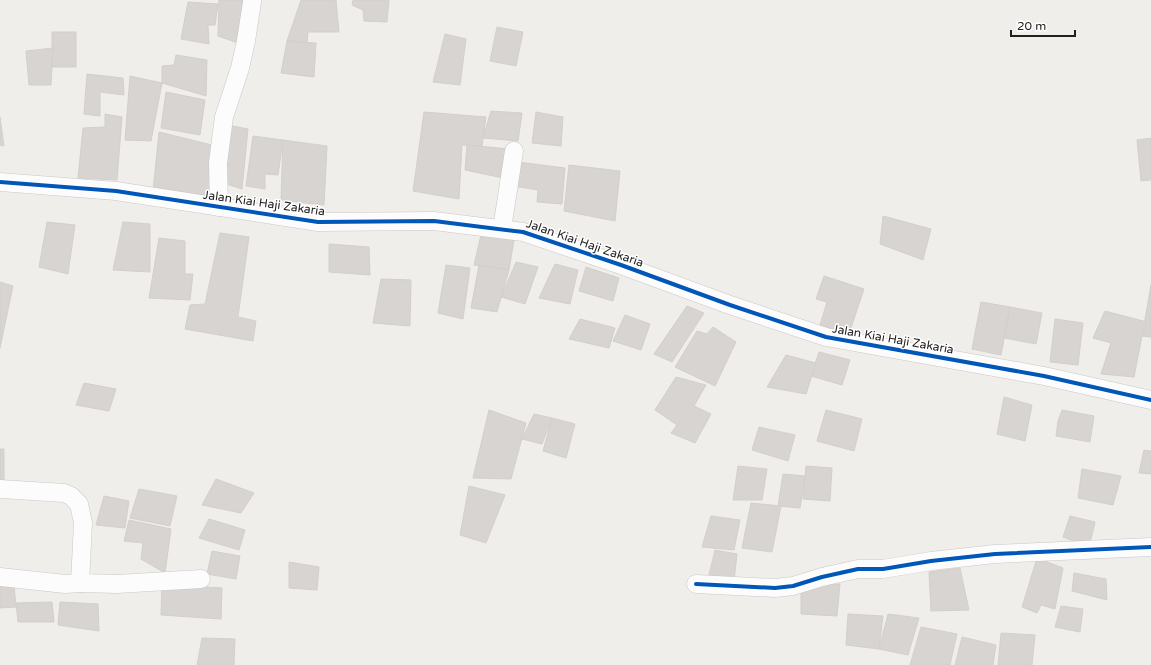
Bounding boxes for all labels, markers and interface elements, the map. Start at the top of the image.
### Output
scale bar [1011,12,1075,38]
text: 20 m [1017,19,1046,33]
street label: Jalan Kiai Haji Zakaria [202,187,326,219]
street label: Jalan Kiai Haji Zakaria [524,216,646,270]
street label: Jalan Kiai Haji Zakaria [831,321,955,357]

